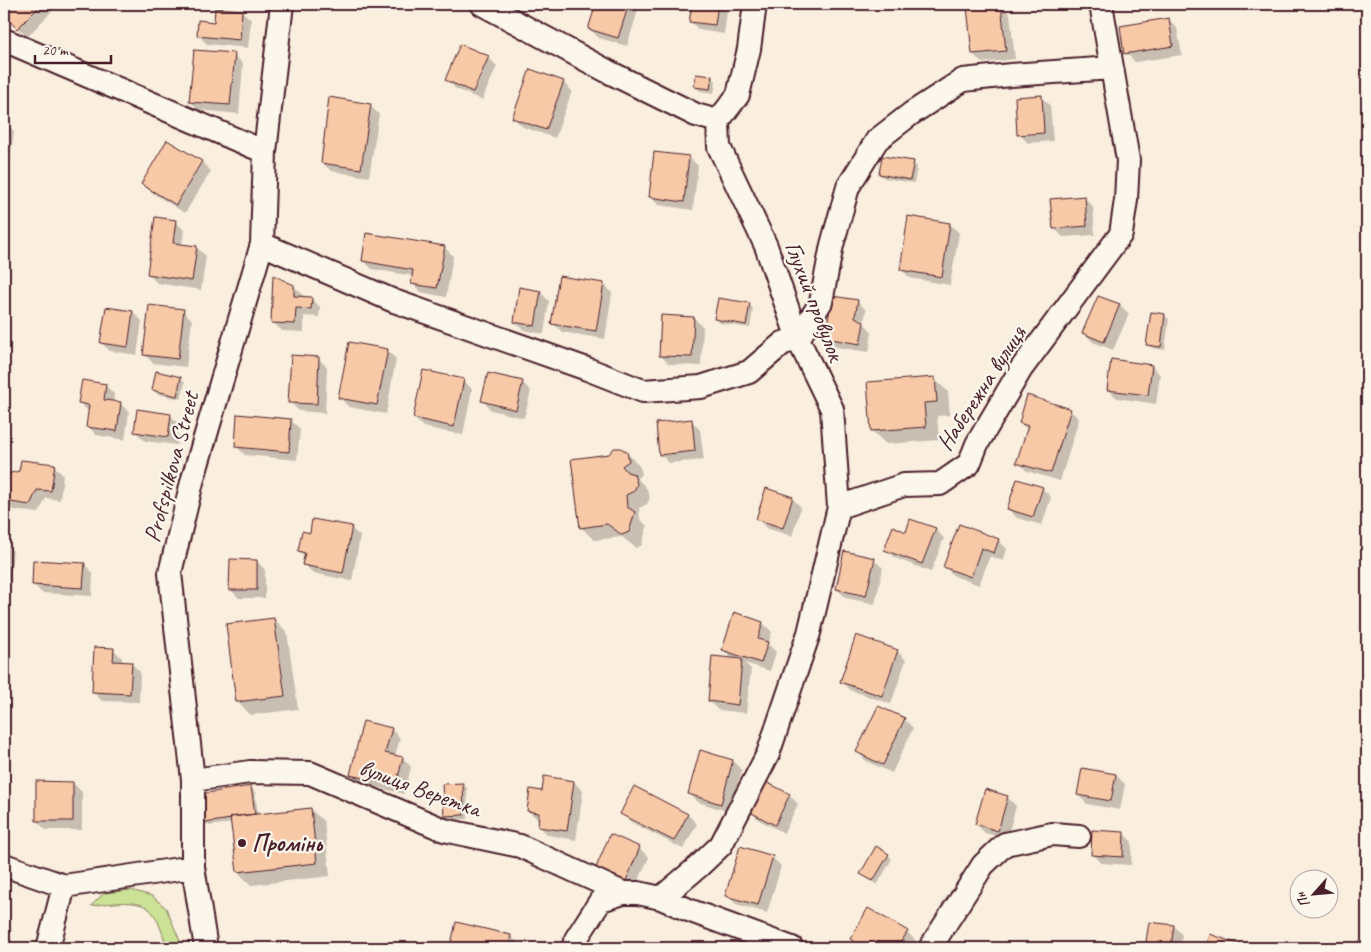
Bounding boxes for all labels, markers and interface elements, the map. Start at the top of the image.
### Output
scale bar [35,32,111,64]
text: 20 m [42,41,69,60]
street label: Глухий провулок [778,237,852,367]
street label: Набережна вулиця [929,319,1033,456]
street label: Profspilkova Street [137,387,206,545]
street label: вулиця Веретка [355,752,487,825]
place label: Промінь [252,828,324,858]
marker: Промінь [236,837,248,849]
north arrow [1288,870,1338,920]
text: Пн [1292,889,1314,910]

